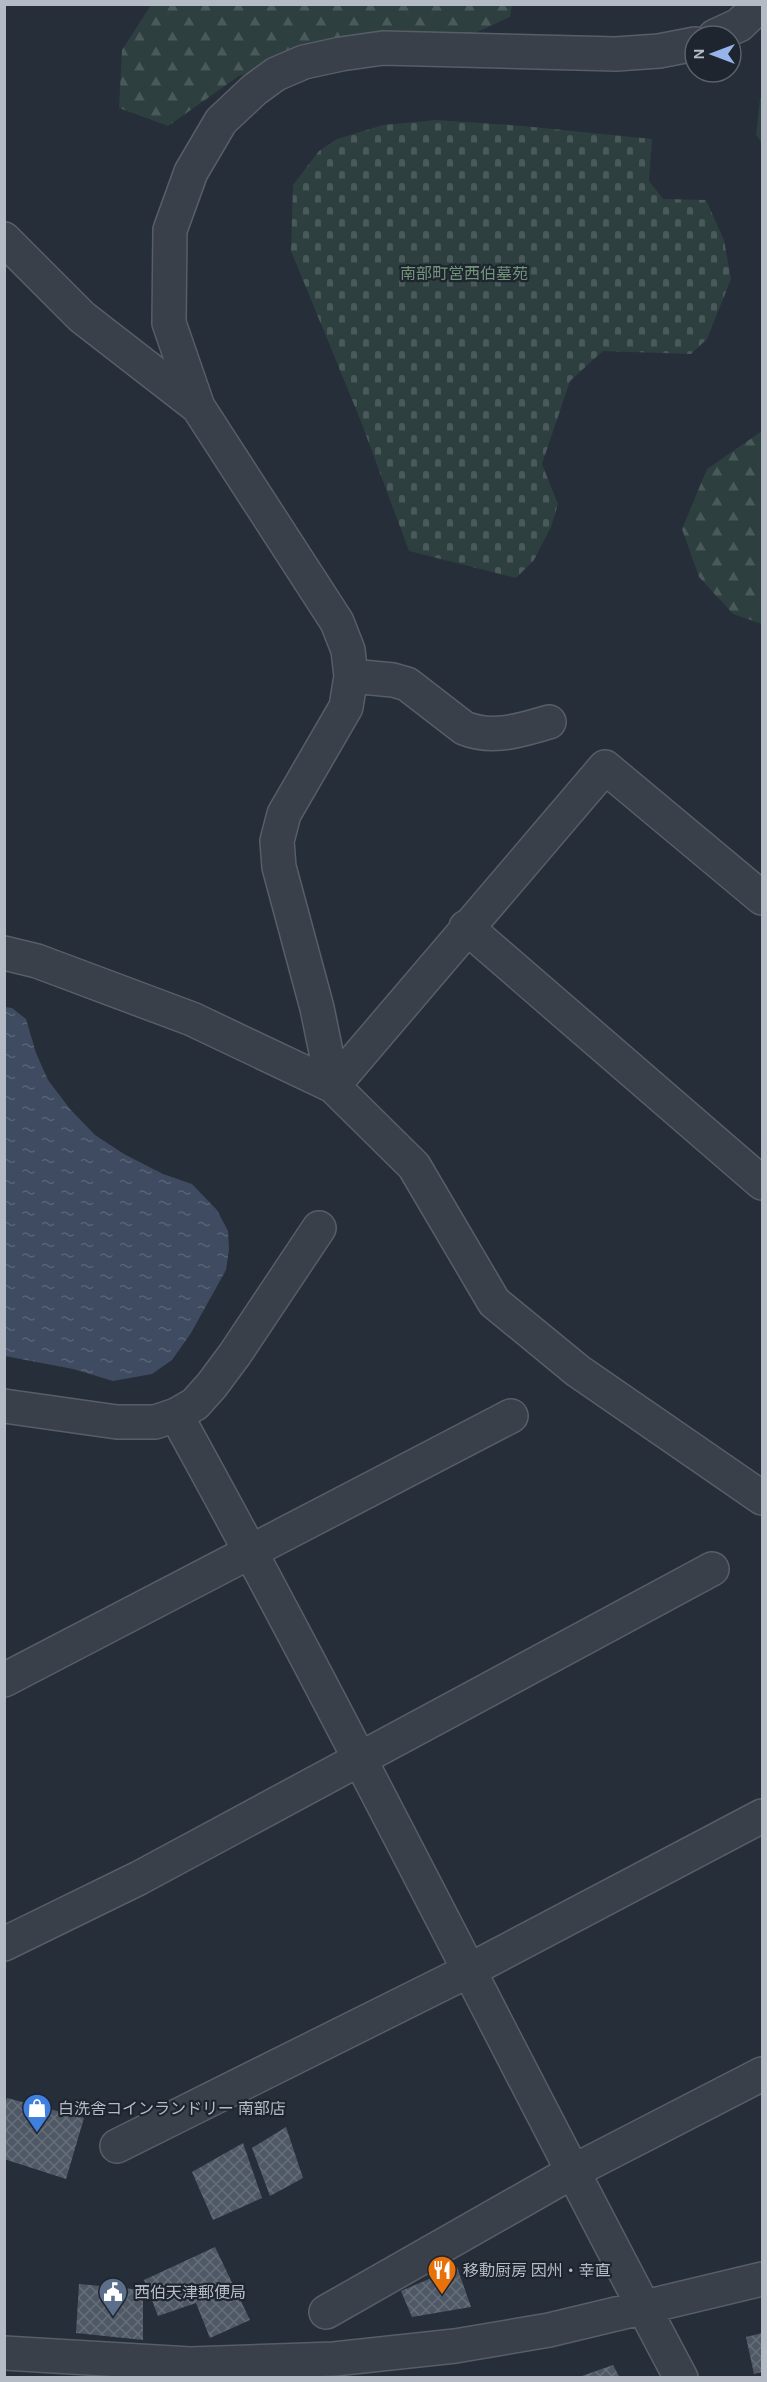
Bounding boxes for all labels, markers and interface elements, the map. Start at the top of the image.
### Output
north arrow [683,24,743,84]
text: N [689,48,708,60]
park label: 南部町営西伯墓苑 [400,264,528,283]
shop icon: 白洗舎コインランドリー 南部店 [21,2092,53,2134]
place label: 白洗舎コインランドリー 南部店 [58,2099,286,2118]
restaurant icon: 移動厨房 因州・幸直 [426,2254,458,2296]
place label: 移動厨房 因州・幸直 [463,2261,611,2280]
public building icon: 西伯天津郵便局 [97,2276,129,2318]
place label: 西伯天津郵便局 [134,2283,246,2302]

